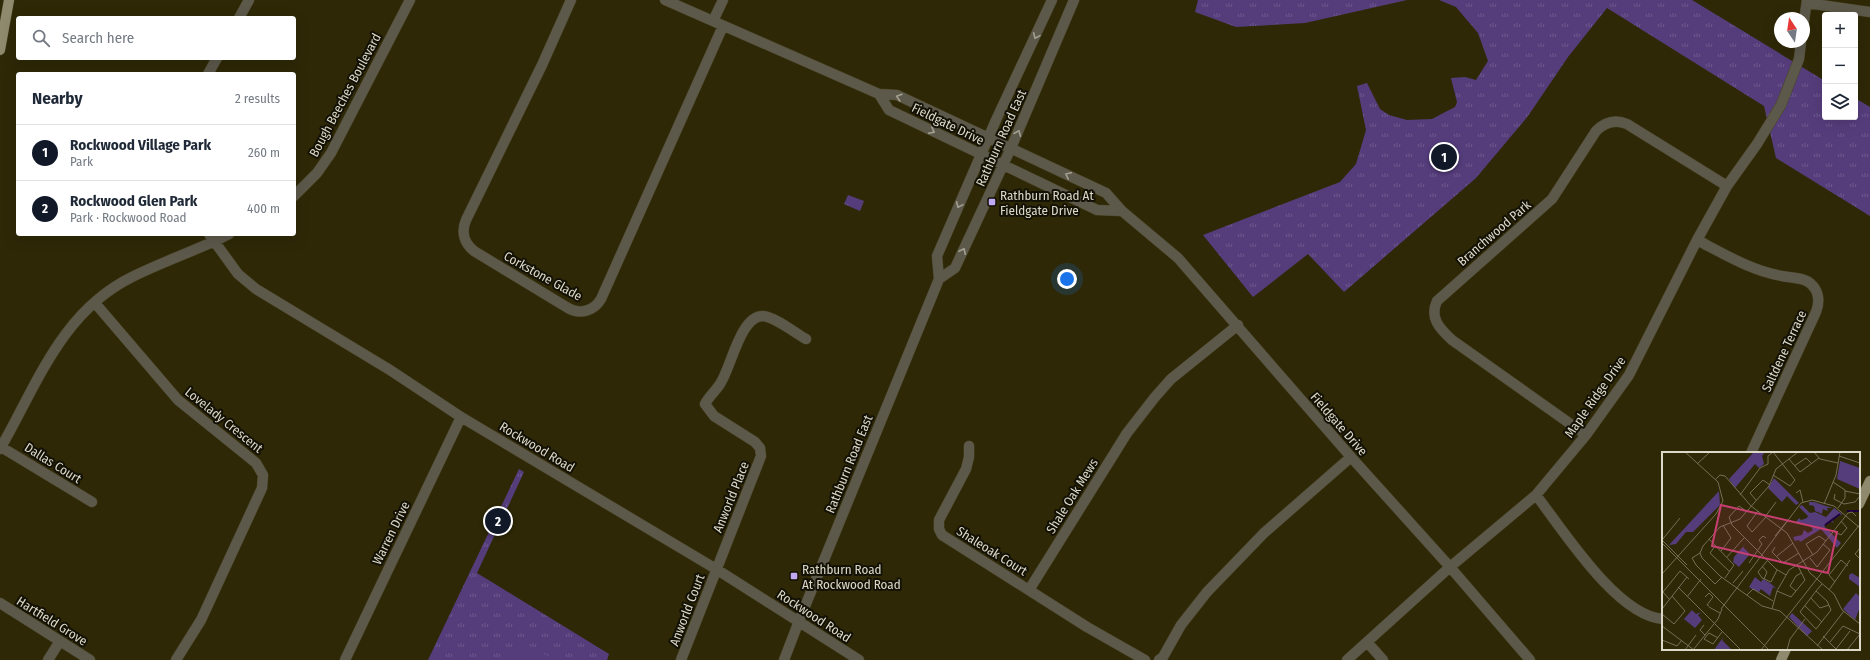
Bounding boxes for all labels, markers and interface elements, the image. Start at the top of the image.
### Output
north arrow [1774,12,1810,48]
map controls [1822,12,1858,120]
button: + [1822,12,1858,48]
search box [16,16,296,60]
icon: search [30,27,52,49]
text: Search here [62,29,134,47]
street label: Bough Beeches Boulevard [306,31,384,159]
one-way arrow [1033,31,1041,39]
button: − [1822,48,1858,84]
button: layers [1822,84,1858,120]
street label: Rathburn Road East [973,86,1029,189]
text: Nearby [32,88,83,109]
text: 2 results [235,91,280,106]
one-way arrow [895,93,902,102]
street label: Fieldgate Drive [909,100,987,148]
one-way arrow [928,126,936,134]
one-way arrow [1013,129,1021,136]
text: Rockwood Village Park [70,136,211,154]
pin: 1 [1431,142,1457,172]
text: 1 [42,145,48,160]
text: 260 m [248,145,280,160]
text: Park [70,154,93,169]
one-way arrow [1064,172,1072,180]
place label: Rathburn Road At Fieldgate Drive [1000,188,1094,218]
text: Rockwood Glen Park [70,192,198,210]
street label: Branchwood Park [1454,196,1534,269]
marker: Rathburn Road At Fieldgate Drive [987,197,997,207]
text: 2 [42,201,48,216]
text: 400 m [247,201,280,216]
one-way arrow [956,201,964,208]
text: Park · Rockwood Road [70,210,186,225]
one-way arrow [958,247,966,255]
street label: Corkstone Glade [501,248,585,304]
your location [1057,269,1077,289]
street label: Saltdene Terrace [1759,308,1809,394]
street label: Maple Ridge Drive [1561,354,1629,440]
street label: Lovelady Crescent [182,384,266,456]
street label: Fieldgate Drive [1308,389,1370,459]
street label: Rathburn Road East [822,412,876,515]
street label: Rockwood Road [497,419,577,475]
street label: Dallas Court [22,440,85,487]
inset map [1662,452,1860,650]
street label: Shale Oak Mews [1043,455,1101,536]
street label: Anworld Place [710,459,752,535]
street label: Warren Drive [369,499,413,567]
pin: 2 [485,506,511,536]
street label: Shaleoak Court [954,523,1031,579]
place label: Rathburn Road At Rockwood Road [802,562,901,592]
street label: Anworld Court [666,571,708,648]
marker: Rathburn Road At Rockwood Road [789,571,799,581]
street label: Rockwood Road [774,587,854,645]
street label: Hartfield Grove [14,593,90,649]

